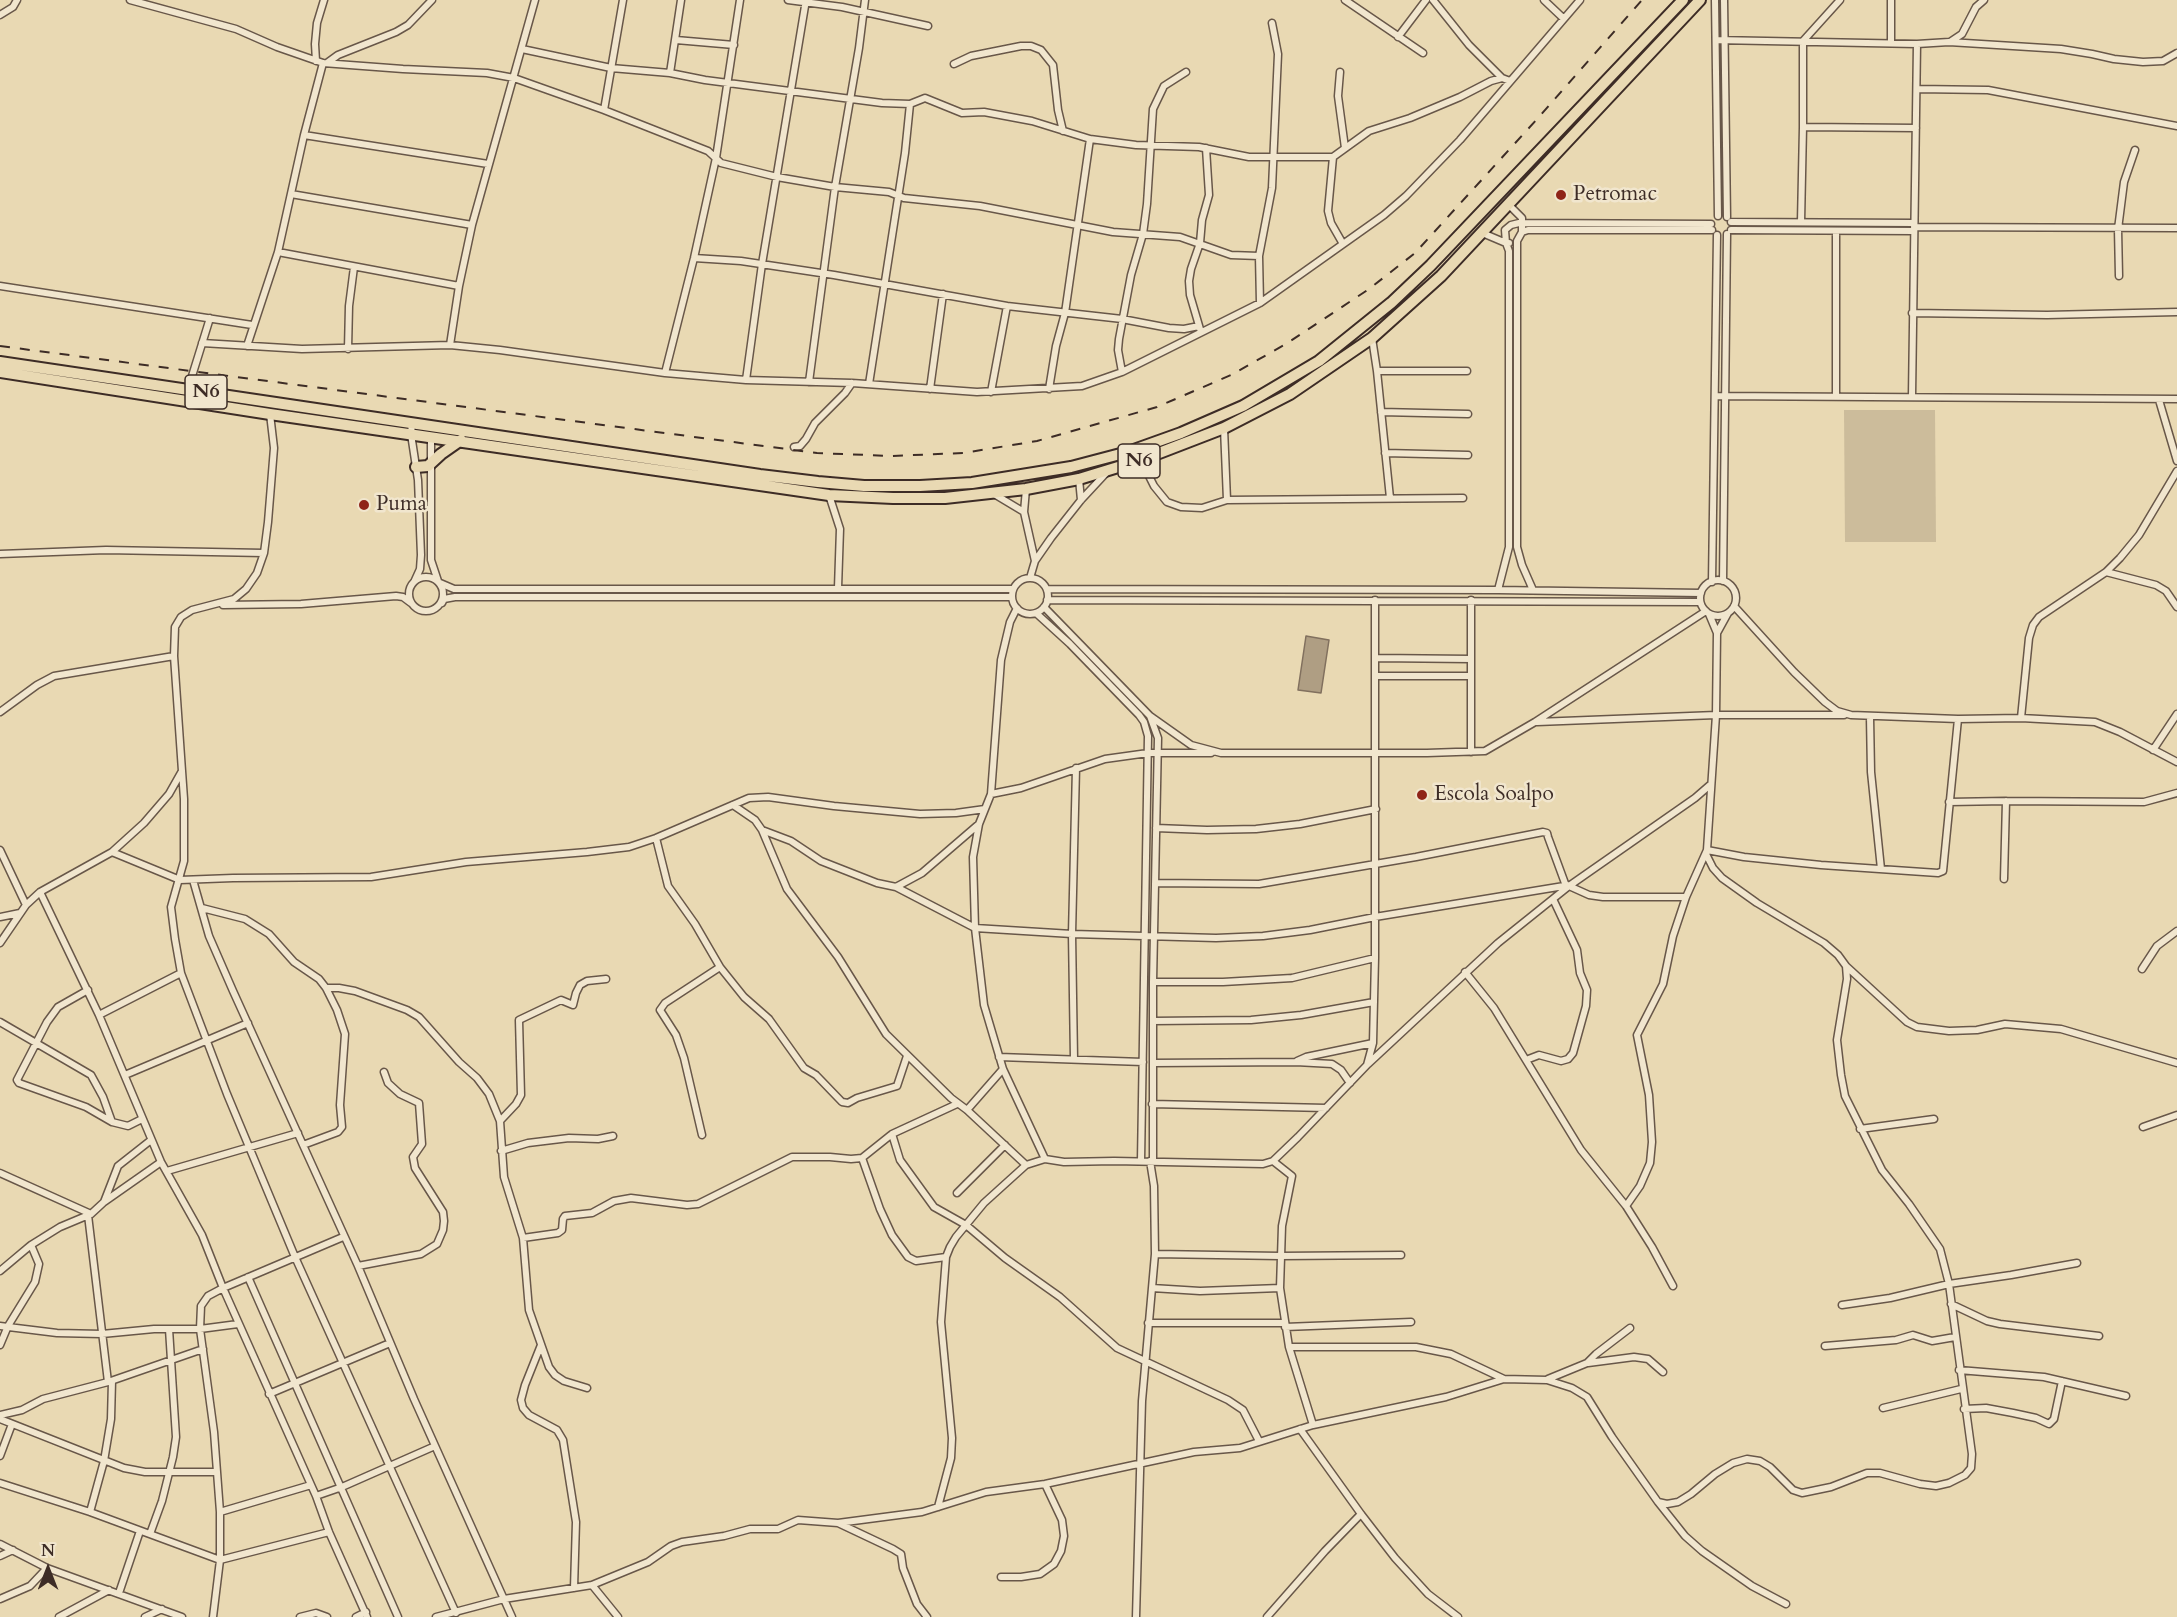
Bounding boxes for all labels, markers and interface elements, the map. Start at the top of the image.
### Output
place label: Petromac [1573,182,1657,208]
marker: Petromac [1554,188,1568,202]
road number: N6 [185,375,227,409]
road number: N6 [1118,444,1160,478]
place label: Puma [376,492,427,518]
marker: Puma [357,498,371,512]
place label: Escola Soalpo [1434,782,1554,808]
marker: Escola Soalpo [1415,788,1429,802]
north arrow [18,1539,78,1599]
text: N [41,1540,55,1562]

